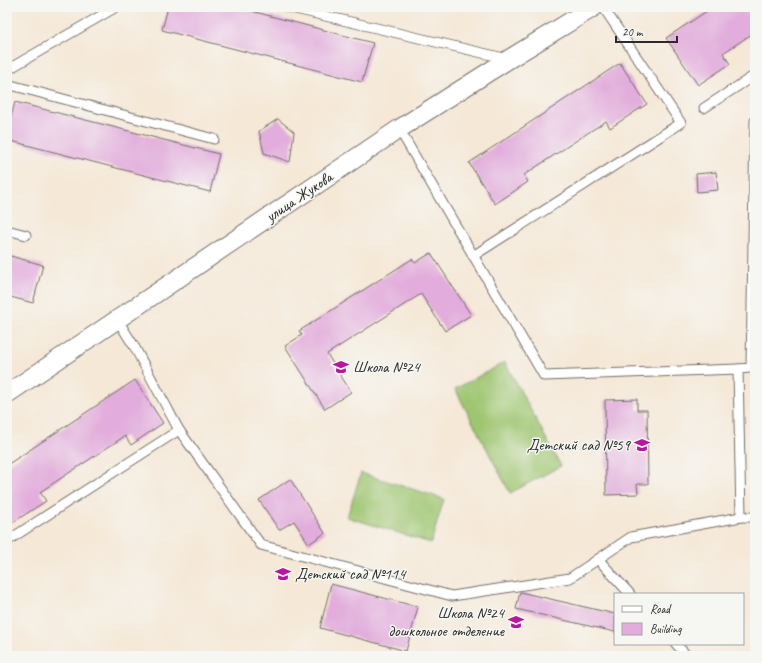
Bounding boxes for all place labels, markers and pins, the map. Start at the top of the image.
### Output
place label: Школа №24 [353,357,422,377]
school or university icon: Школа №24 [332,358,350,376]
place label: Детский сад №59 [527,435,632,455]
school or university icon: Детский сад №59 [633,436,651,454]
place label: Детский сад №114 [295,564,407,584]
school or university icon: Детский сад №114 [274,565,292,583]
place label: Школа №24 дошкольное отделение [388,603,506,641]
school or university icon: Школа №24 дошкольное отделение [507,613,525,631]

